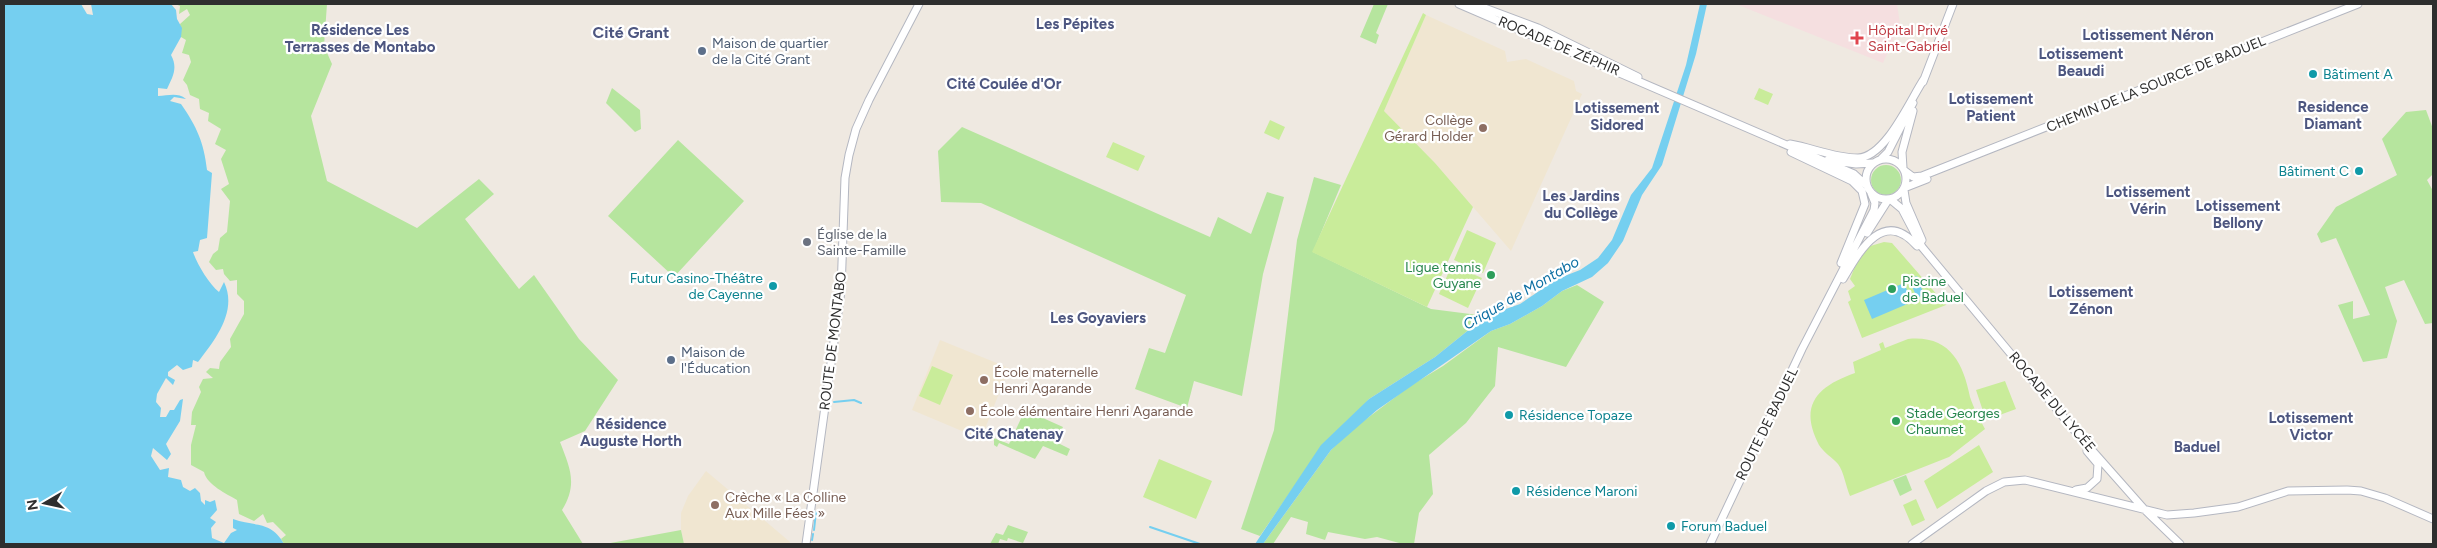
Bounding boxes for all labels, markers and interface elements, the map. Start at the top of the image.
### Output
street label: ROCADE DE ZÉPHIR [1496,13,1623,79]
district label: Les Pépites [1036,15,1114,33]
district label: Résidence Les Terrasses de Montabo [285,21,436,56]
place label: Hôpital Privé Saint-Gabriel [1868,22,1951,55]
district label: Cité Grant [593,23,669,42]
district label: Lotissement Néron [2082,26,2214,44]
marker: Hôpital Privé Saint-Gabriel [1850,31,1864,45]
street label: CHEMIN DE LA SOURCE DE BADUEL [2044,32,2269,136]
place label: Maison de quartier de la Cité Grant [712,35,828,68]
marker: Maison de quartier de la Cité Grant [696,45,708,57]
district label: Lotissement Beaudi [2039,45,2123,80]
place label: Bâtiment A [2323,66,2393,83]
marker: Bâtiment A [2307,68,2319,80]
district label: Cité Coulée d'Or [947,75,1062,93]
district label: Lotissement Patient [1949,90,2033,125]
district label: Residence Diamant [2297,98,2369,133]
district label: Lotissement Sidored [1575,99,1659,134]
place label: Collège Gérard Holder [1384,112,1473,145]
marker: Collège Gérard Holder [1477,122,1489,134]
place label: Bâtiment C [2279,163,2349,180]
marker: Bâtiment C [2353,165,2365,177]
district label: Lotissement Vérin [2106,183,2190,218]
district label: Les Jardins du Collège [1542,187,1620,222]
district label: Lotissement Bellony [2196,197,2280,232]
place label: Église de la Sainte-Famille [817,226,907,259]
marker: Église de la Sainte-Famille [801,236,813,248]
water label: Crique de Montabo [1460,252,1583,334]
place label: Ligue tennis Guyane [1405,259,1481,292]
marker: Ligue tennis Guyane [1485,269,1497,281]
place label: Futur Casino-Théâtre de Cayenne [630,270,763,303]
street label: ROUTE DE MONTABO [816,271,850,411]
place label: Piscine de Baduel [1902,273,1964,306]
marker: Futur Casino-Théâtre de Cayenne [767,280,779,292]
marker: Piscine de Baduel [1886,283,1898,295]
district label: Lotissement Zénon [2049,283,2133,318]
district label: Les Goyaviers [1050,309,1146,327]
place label: Maison de l'Éducation [681,344,751,377]
street label: ROCADE DU LYCÉE [2005,348,2099,456]
marker: Maison de l'Éducation [665,354,677,366]
place label: École maternelle Henri Agarande [994,364,1098,397]
street label: ROUTE DE BADUEL [1732,364,1802,483]
marker: École maternelle Henri Agarande [978,374,990,386]
place label: École élémentaire Henri Agarande [980,403,1193,420]
marker: École élémentaire Henri Agarande [964,405,976,417]
place label: Stade Georges Chaumet [1906,405,2000,438]
place label: Résidence Topaze [1519,407,1633,424]
marker: Résidence Topaze [1503,409,1515,421]
district label: Lotissement Victor [2269,409,2353,444]
district label: Résidence Auguste Horth [580,415,682,450]
marker: Stade Georges Chaumet [1890,415,1902,427]
district label: Cité Chatenay [964,425,1064,443]
district label: Baduel [2174,438,2220,456]
north arrow [20,478,70,528]
place label: Résidence Maroni [1526,483,1637,500]
marker: Résidence Maroni [1510,485,1522,497]
place label: Crèche « La Colline Aux Mille Fées » [725,489,846,522]
text: N [23,498,42,512]
marker: Crèche « La Colline Aux Mille Fées » [709,499,721,511]
place label: Forum Baduel [1681,518,1767,535]
marker: Forum Baduel [1665,520,1677,532]

